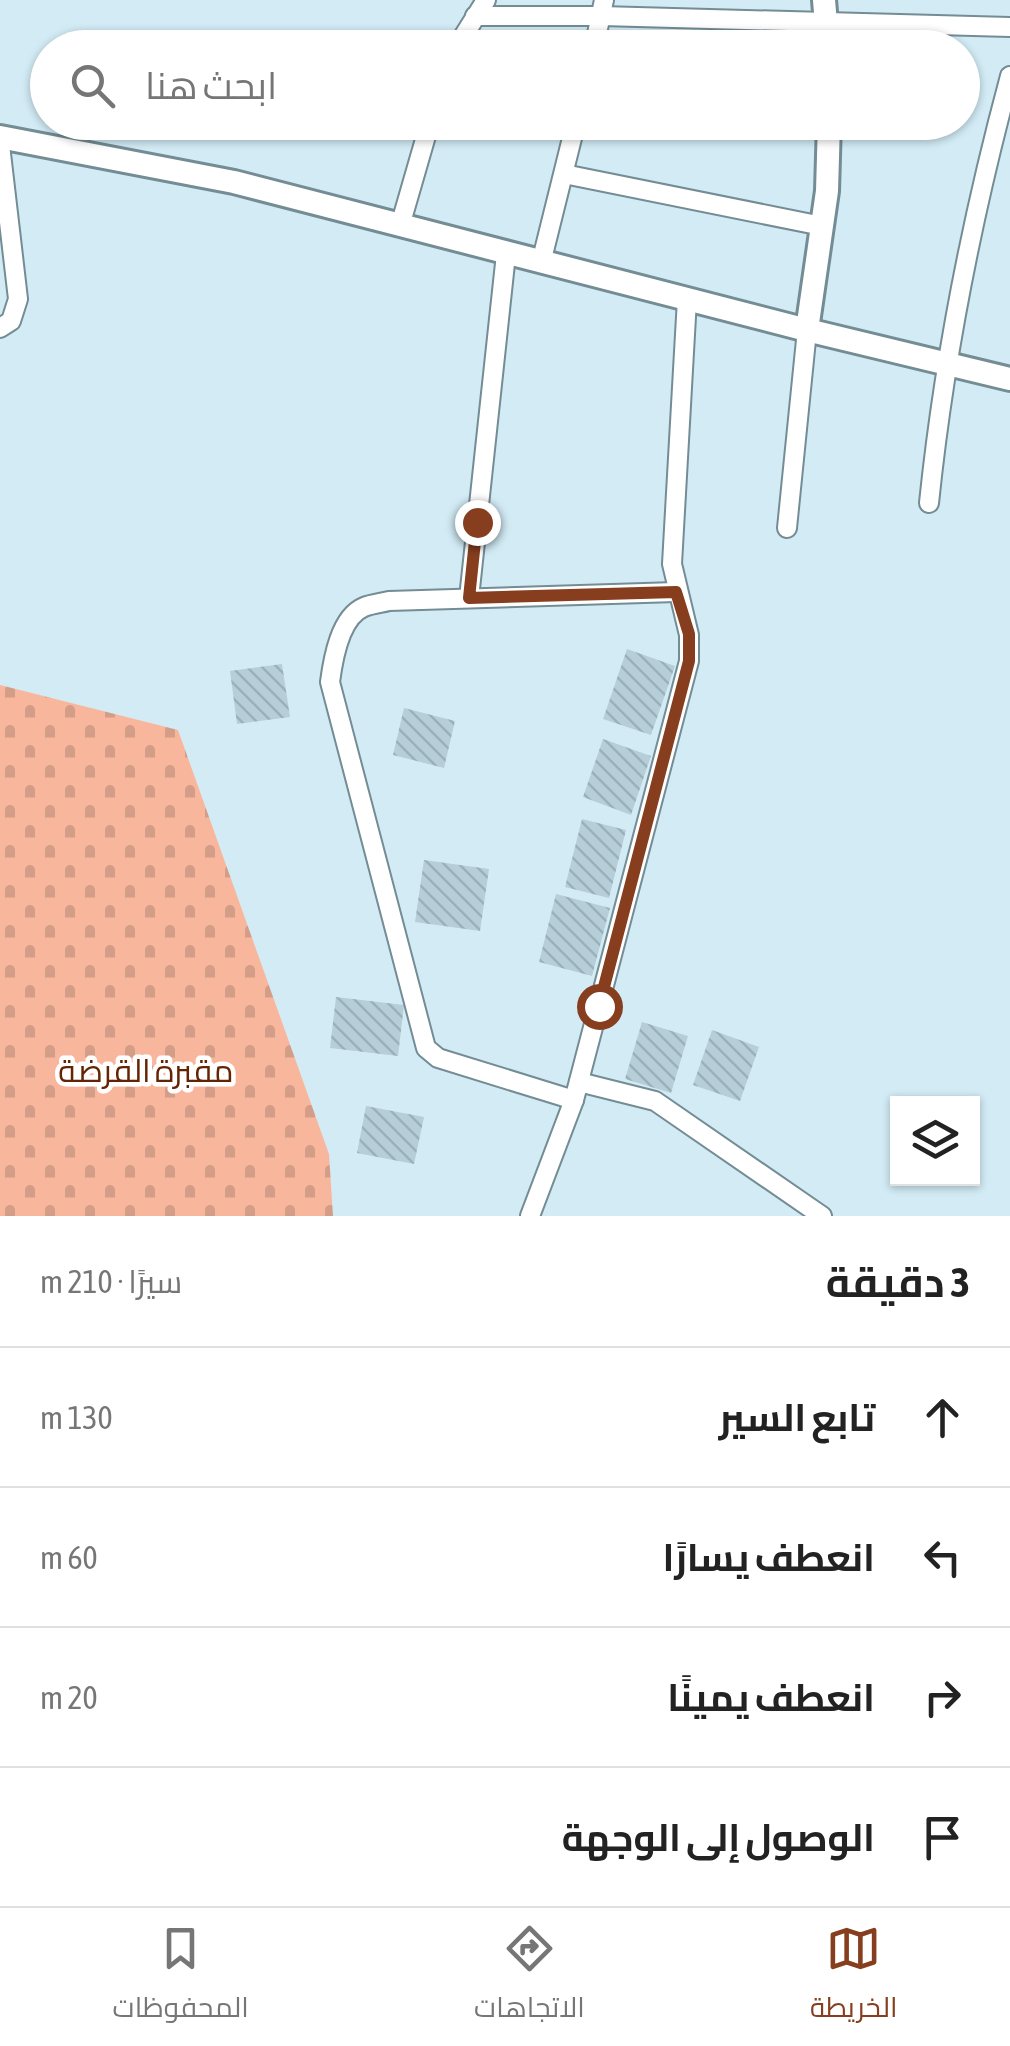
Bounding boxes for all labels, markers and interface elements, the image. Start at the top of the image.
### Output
search box [30,30,980,140]
icon: search [65,58,120,113]
text: ابحث هنا [145,64,277,107]
route end [455,500,501,546]
route start [577,984,623,1030]
park label: مقبرة القرضة [58,1052,234,1089]
map controls [890,1096,980,1186]
button: layers [890,1096,980,1186]
text: 3 دقيقة [826,1258,970,1306]
text: سيرًا · 210 m [40,1263,182,1300]
icon: ahead [915,1390,970,1445]
text: تابع السير [719,1396,875,1439]
text: 130 m [40,1399,113,1436]
icon: left [915,1530,970,1585]
text: انعطف يسارًا [663,1536,875,1579]
text: 60 m [40,1539,98,1576]
icon: right [915,1670,970,1725]
text: انعطف يمينًا [667,1676,875,1719]
text: 20 m [40,1679,98,1716]
icon: arrive [915,1810,970,1865]
text: الوصول إلى الوجهة [562,1816,875,1859]
tab: المحفوظات [113,1921,249,2033]
tab: الاتجاهات [474,1921,585,2033]
tab: الخريطة [810,1921,897,2033]

